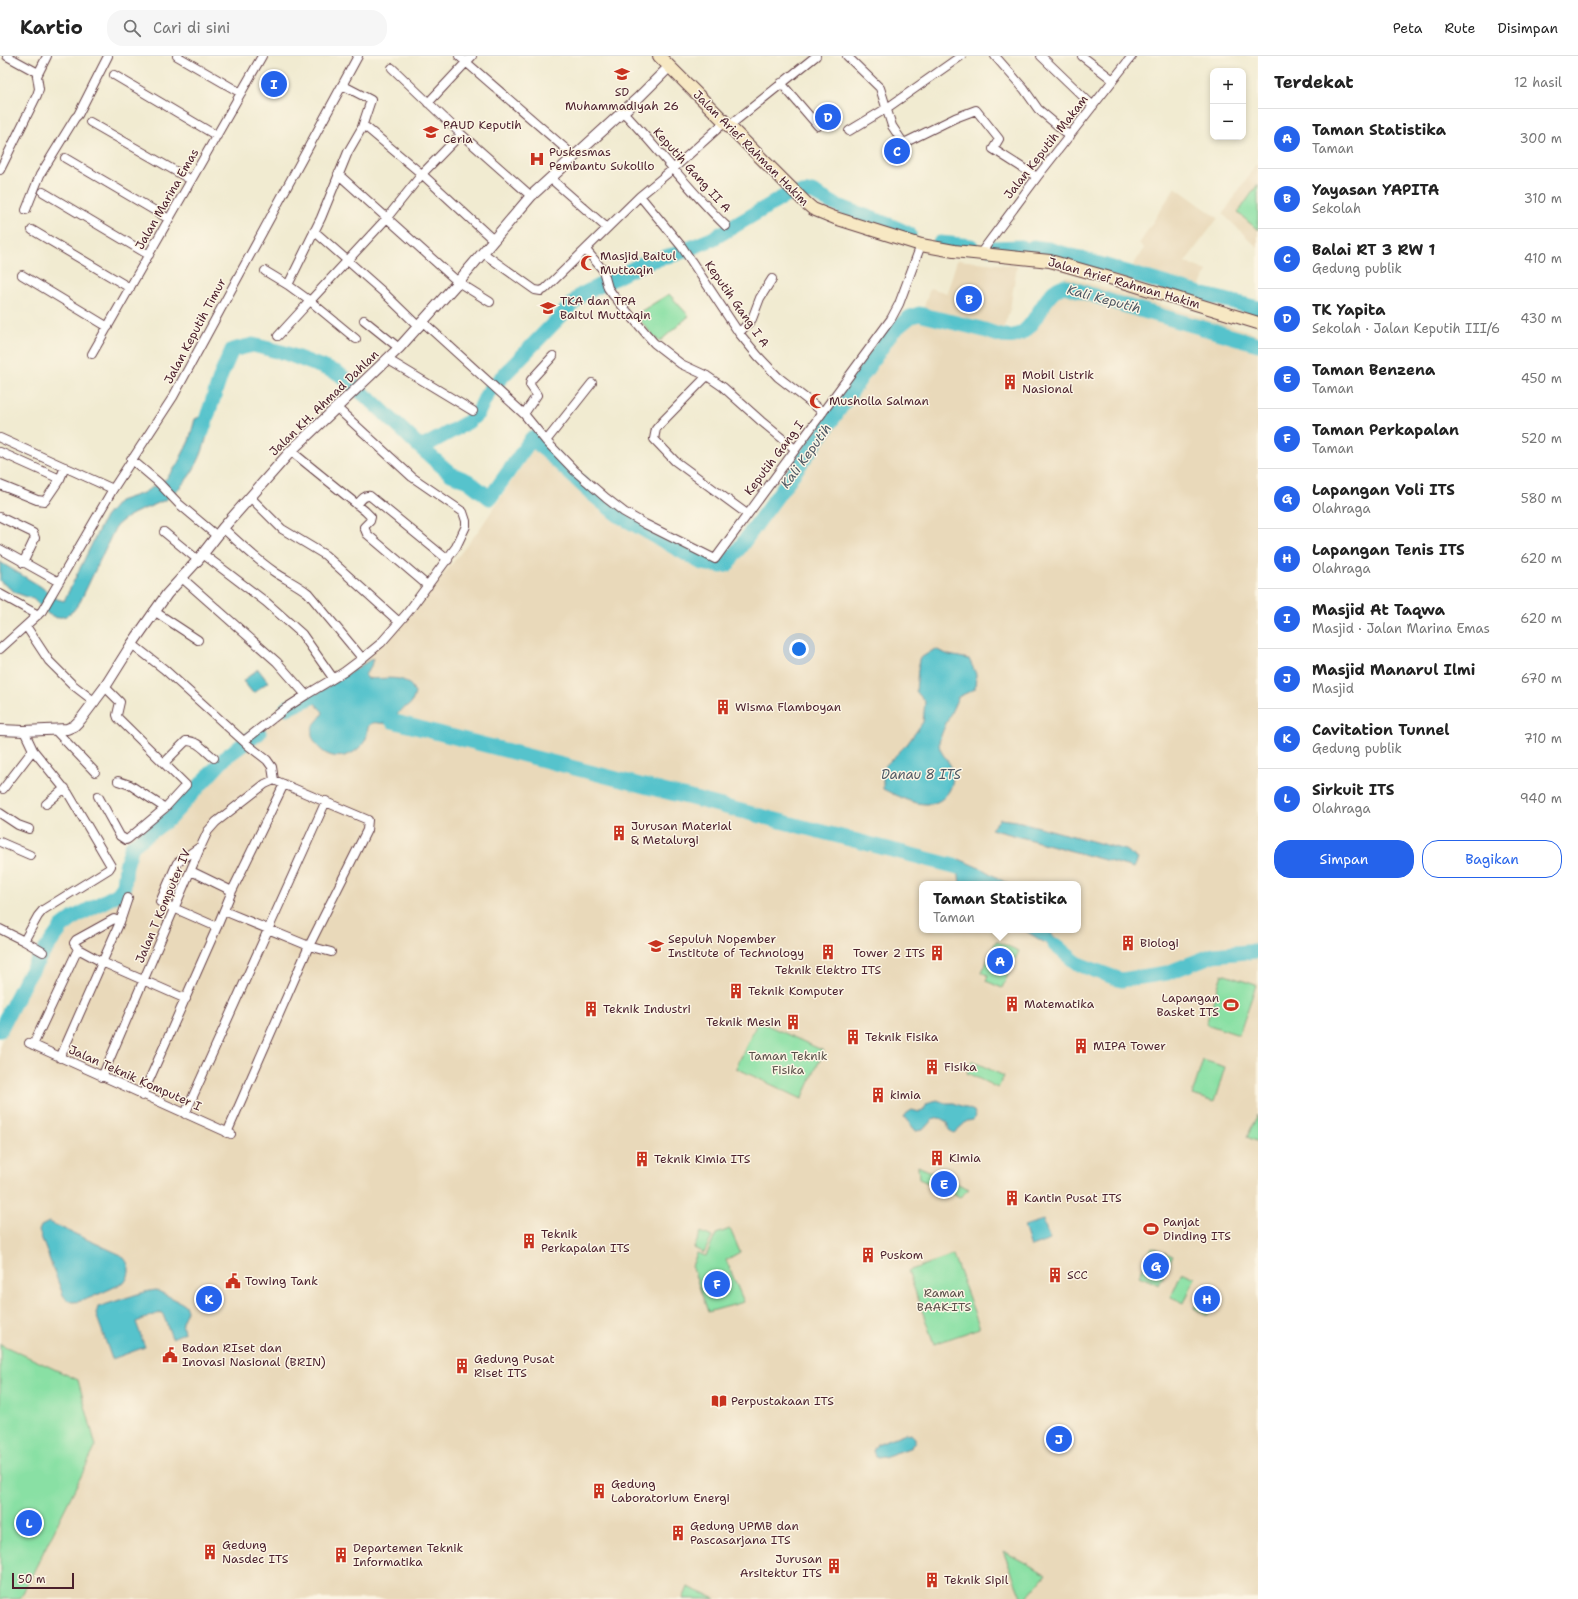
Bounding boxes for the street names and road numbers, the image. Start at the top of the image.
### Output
street label: Jalan Arief Rahman Hakim [690,87,812,209]
street label: Jalan Keputih Makam [1000,92,1092,202]
street label: Keputih Gang II A [650,124,735,216]
street label: Jalan Marina Emas [132,146,202,252]
street label: Jalan Arief Rahman Hakim [1046,254,1202,312]
street label: Keputih Gang I A [701,258,773,351]
street label: Jalan Keputih Timur [160,275,230,387]
street label: Jalan KH. Ahmad Dahlan [266,346,382,460]
street label: Keputih Gang I [741,417,807,498]
street label: Jalan T Komputer IV [132,846,194,966]
street label: Jalan Teknik Komputer I [66,1041,204,1115]

